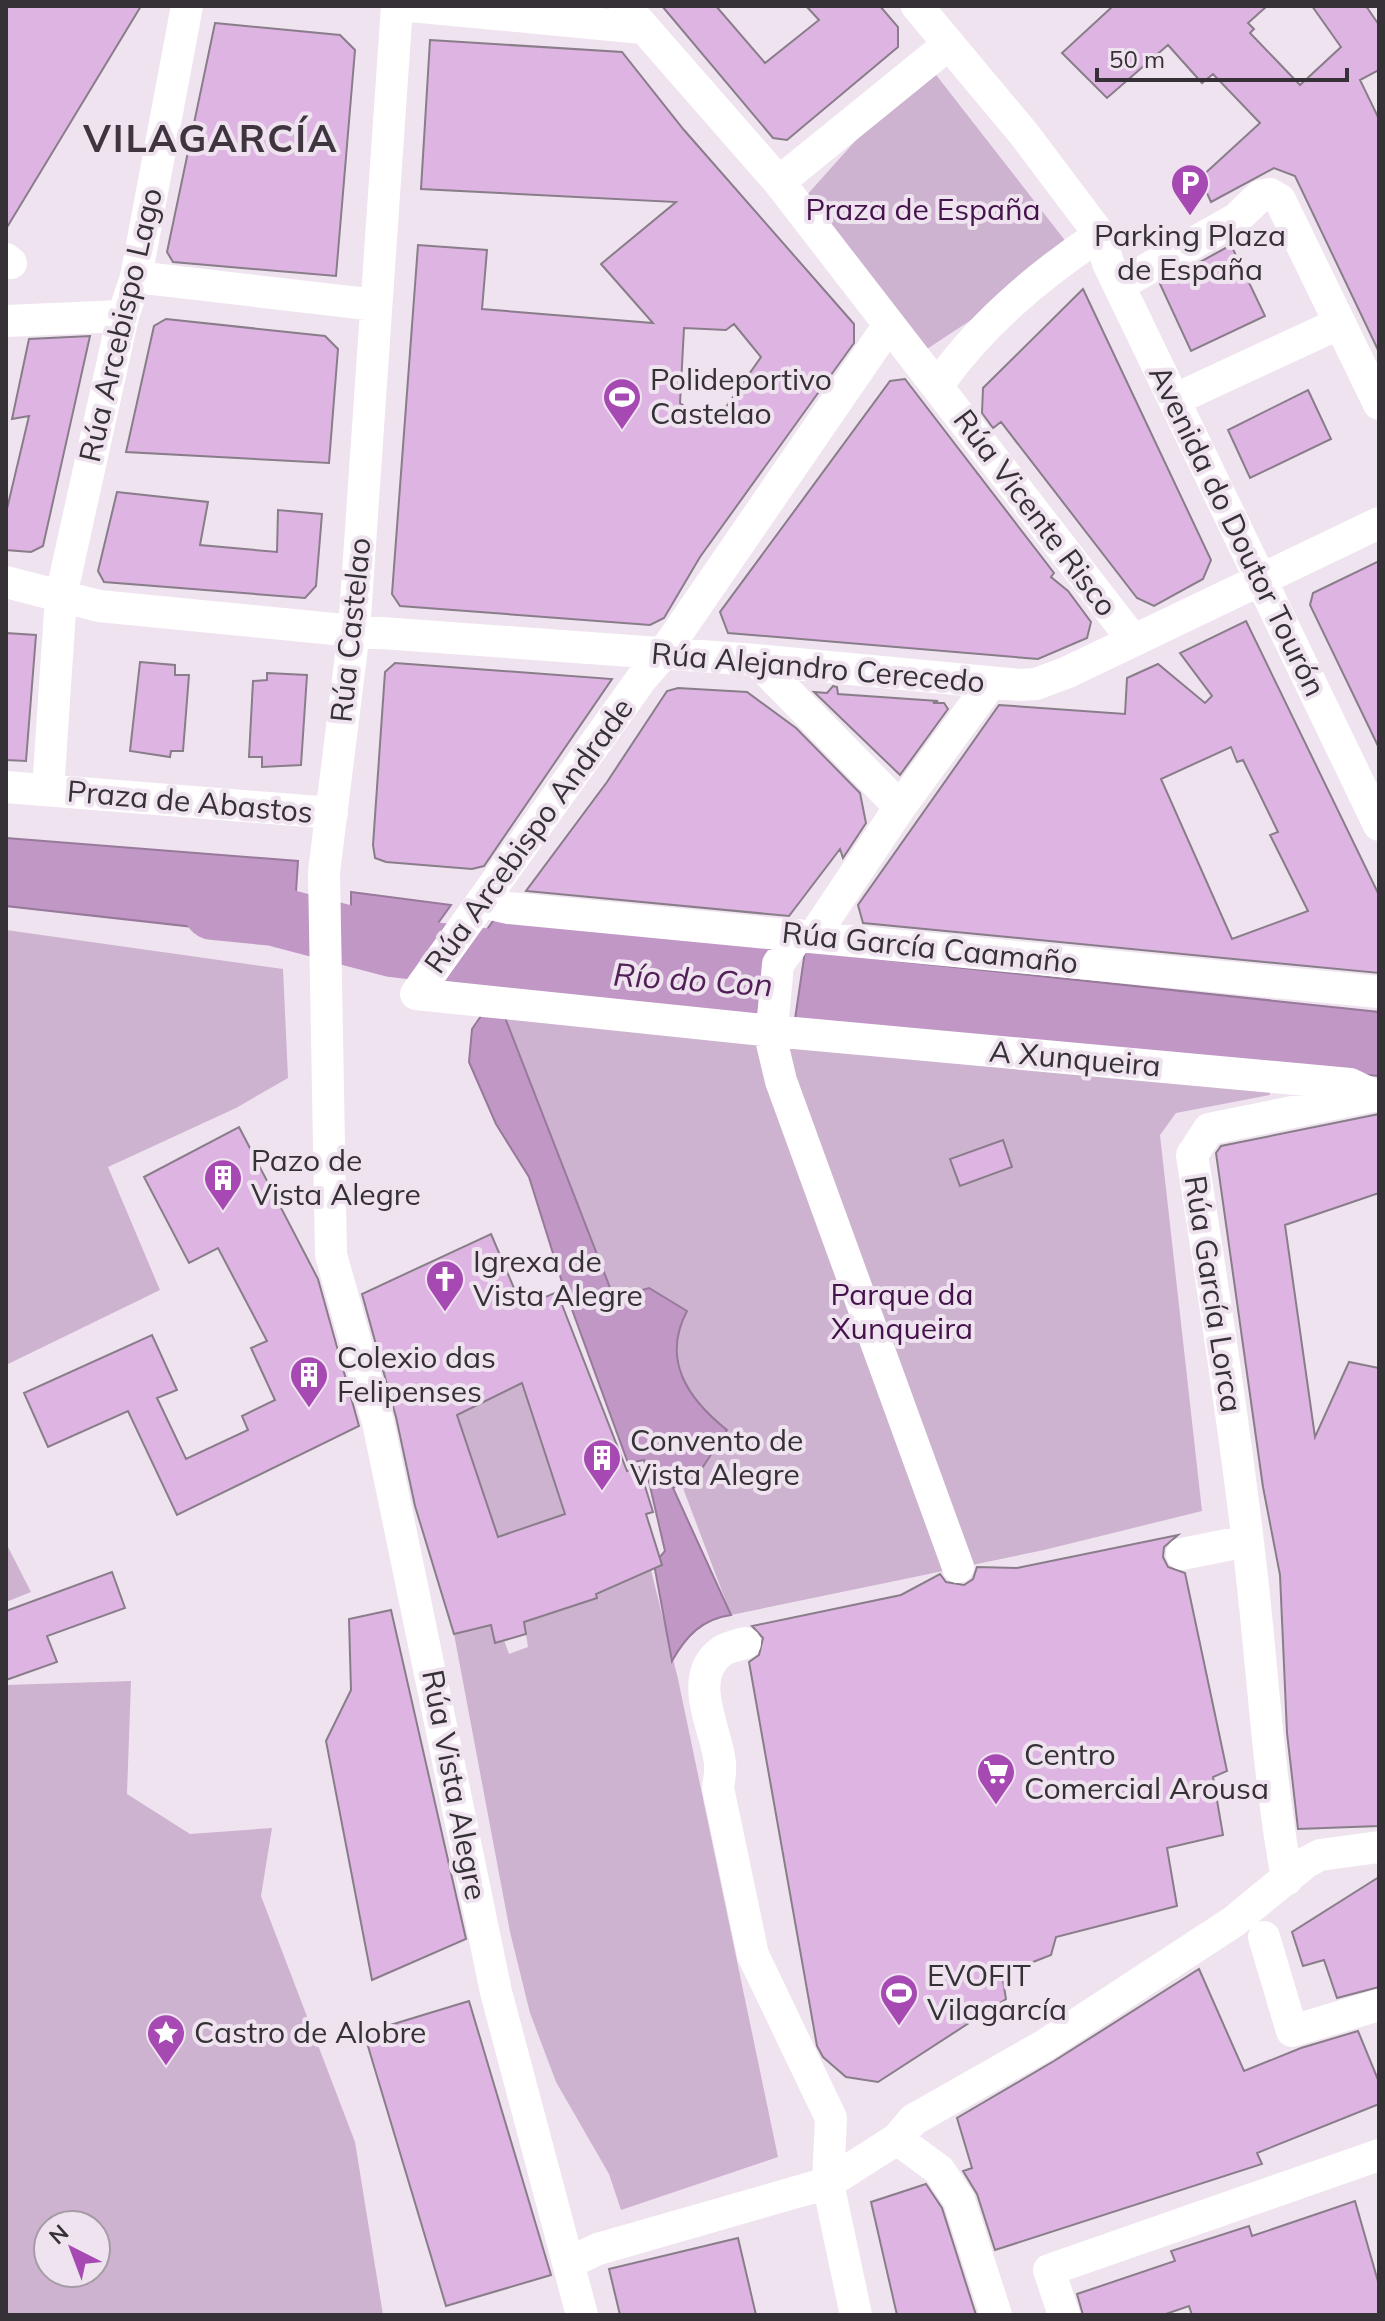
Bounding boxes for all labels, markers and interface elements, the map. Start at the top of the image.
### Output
scale bar [1097,32,1347,82]
text: 50 m [1109,44,1165,74]
district label: VILAGARCÍA [82,114,339,162]
parking icon: Parking Plaza de España [1169,162,1211,217]
street label: Rúa Arcebispo Lago [70,184,170,465]
park label: Praza de España [805,190,1041,228]
place label: Parking Plaza de España [1094,216,1286,288]
street label: Avenida do Doutor Tourón [1141,359,1335,702]
place label: Polideportivo Castelao [650,360,832,432]
sports icon: Polideportivo Castelao [601,376,643,431]
street label: Rúa Vicente Risco [946,401,1126,623]
street label: Rúa Castelao [321,536,379,724]
street label: Rúa Alejandro Cerecedo [650,633,986,701]
street label: Rúa Arcebispo Andrade [415,690,641,981]
street label: Praza de Abastos [66,771,315,831]
street label: Rúa García Caamaño [780,913,1080,981]
water label: Río do Con [612,953,774,1005]
street label: A Xunqueira [988,1032,1162,1084]
place label: Pazo de Vista Alegre [251,1141,421,1213]
building icon: Pazo de Vista Alegre [202,1157,244,1212]
street label: Rúa García Lorca [1177,1173,1251,1415]
place label: Igrexa de Vista Alegre [473,1242,643,1314]
church icon: Igrexa de Vista Alegre [424,1258,466,1313]
park label: Parque da Xunqueira [831,1275,973,1347]
place label: Colexio das Felipenses [337,1338,496,1410]
building icon: Colexio das Felipenses [288,1354,330,1409]
place label: Convento de Vista Alegre [630,1421,803,1493]
building icon: Convento de Vista Alegre [581,1437,623,1492]
street label: Rúa Vista Alegre [414,1666,496,1903]
place label: Centro Comercial Arousa [1024,1735,1269,1807]
supermarket icon: Centro Comercial Arousa [975,1751,1017,1806]
place label: EVOFIT Vilagarcía [927,1956,1067,2028]
sports icon: EVOFIT Vilagarcía [878,1972,920,2027]
place icon: Castro de Alobre [145,2012,187,2067]
place label: Castro de Alobre [194,2013,426,2051]
north arrow [32,2209,112,2289]
text: N [43,2218,74,2250]

